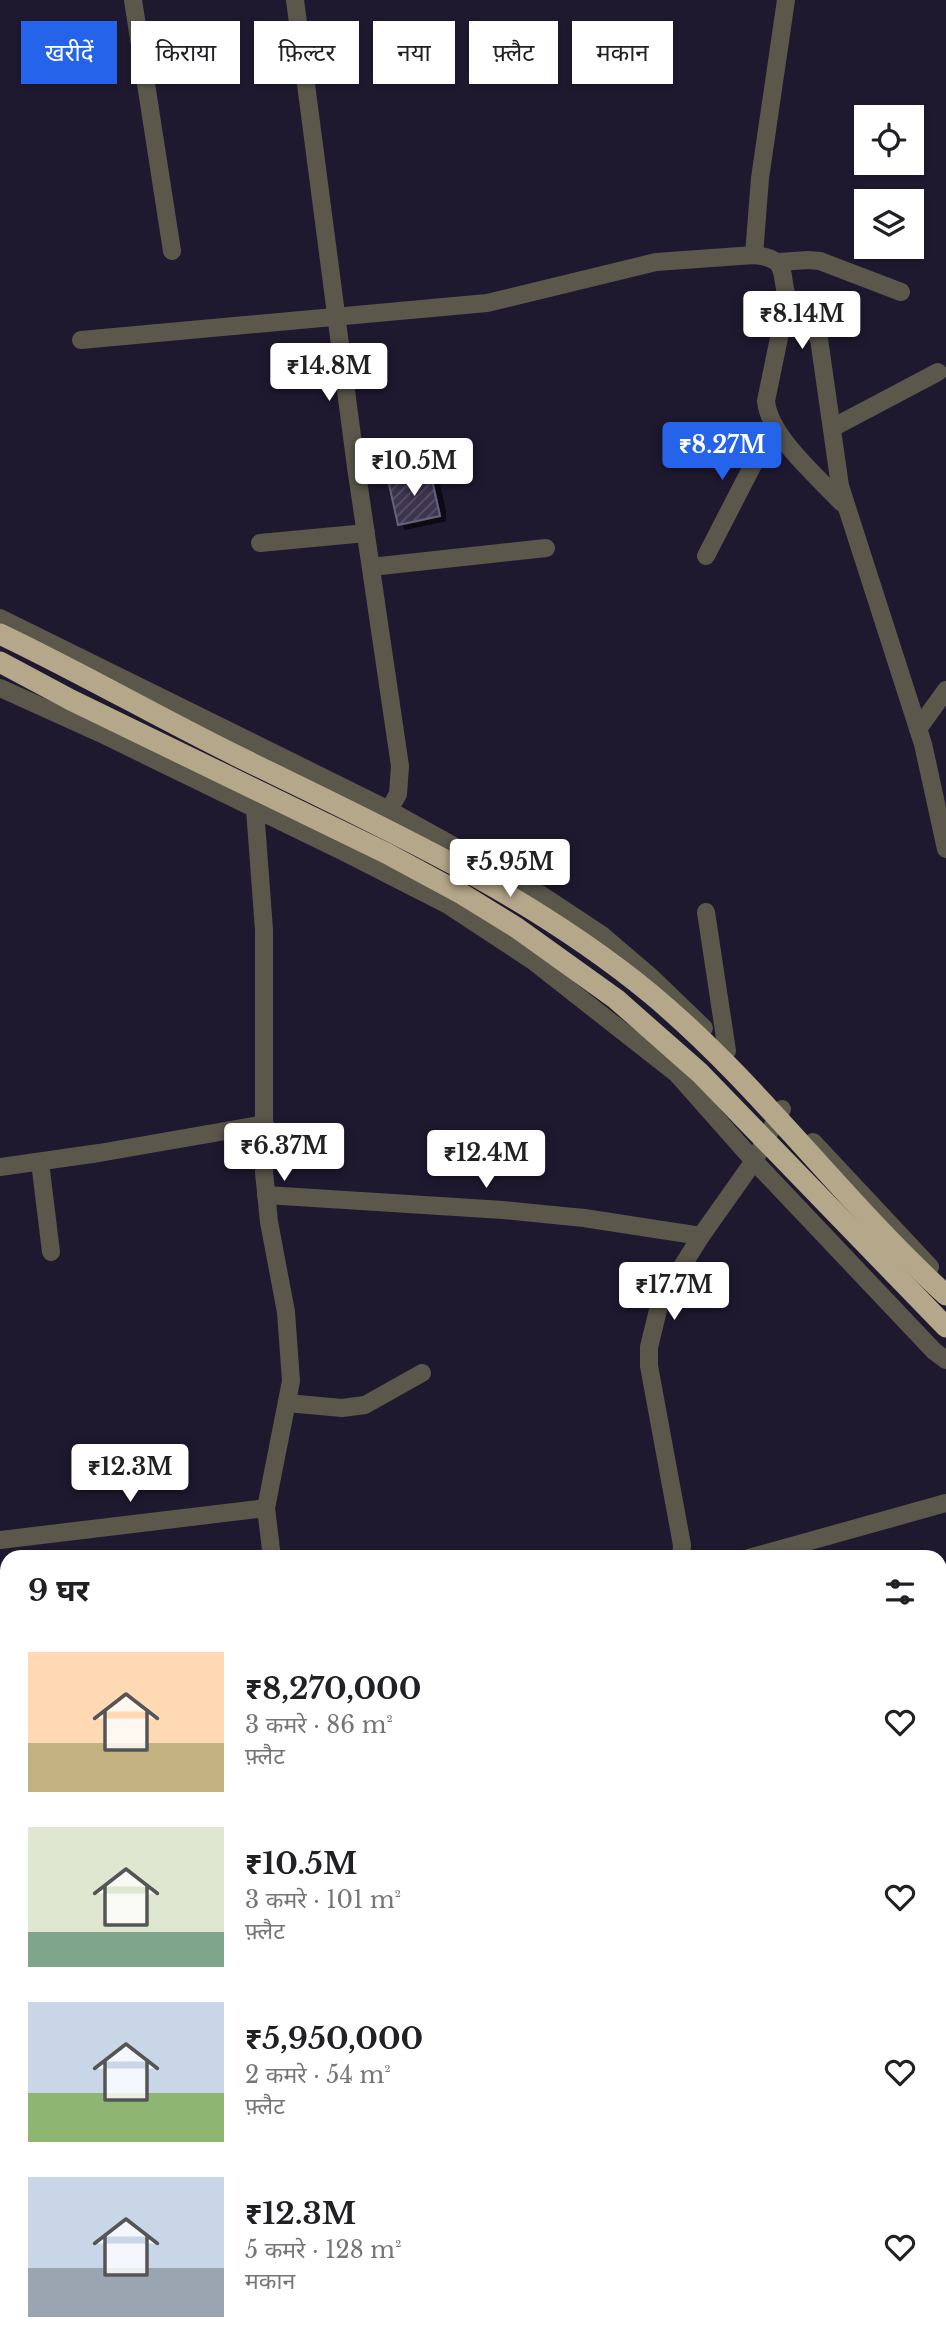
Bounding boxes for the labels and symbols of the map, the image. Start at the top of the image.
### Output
pin: ₹8.14M [745,292,859,351]
pin: ₹14.8M [272,344,386,403]
pin: ₹8.27M [665,422,779,482]
pin: ₹10.5M [357,438,471,498]
pin: ₹5.95M [453,839,567,899]
pin: ₹6.37M [227,1124,341,1183]
pin: ₹12.4M [429,1130,543,1190]
pin: ₹17.7M [617,1262,731,1322]
pin: ₹12.3M [73,1444,187,1504]

